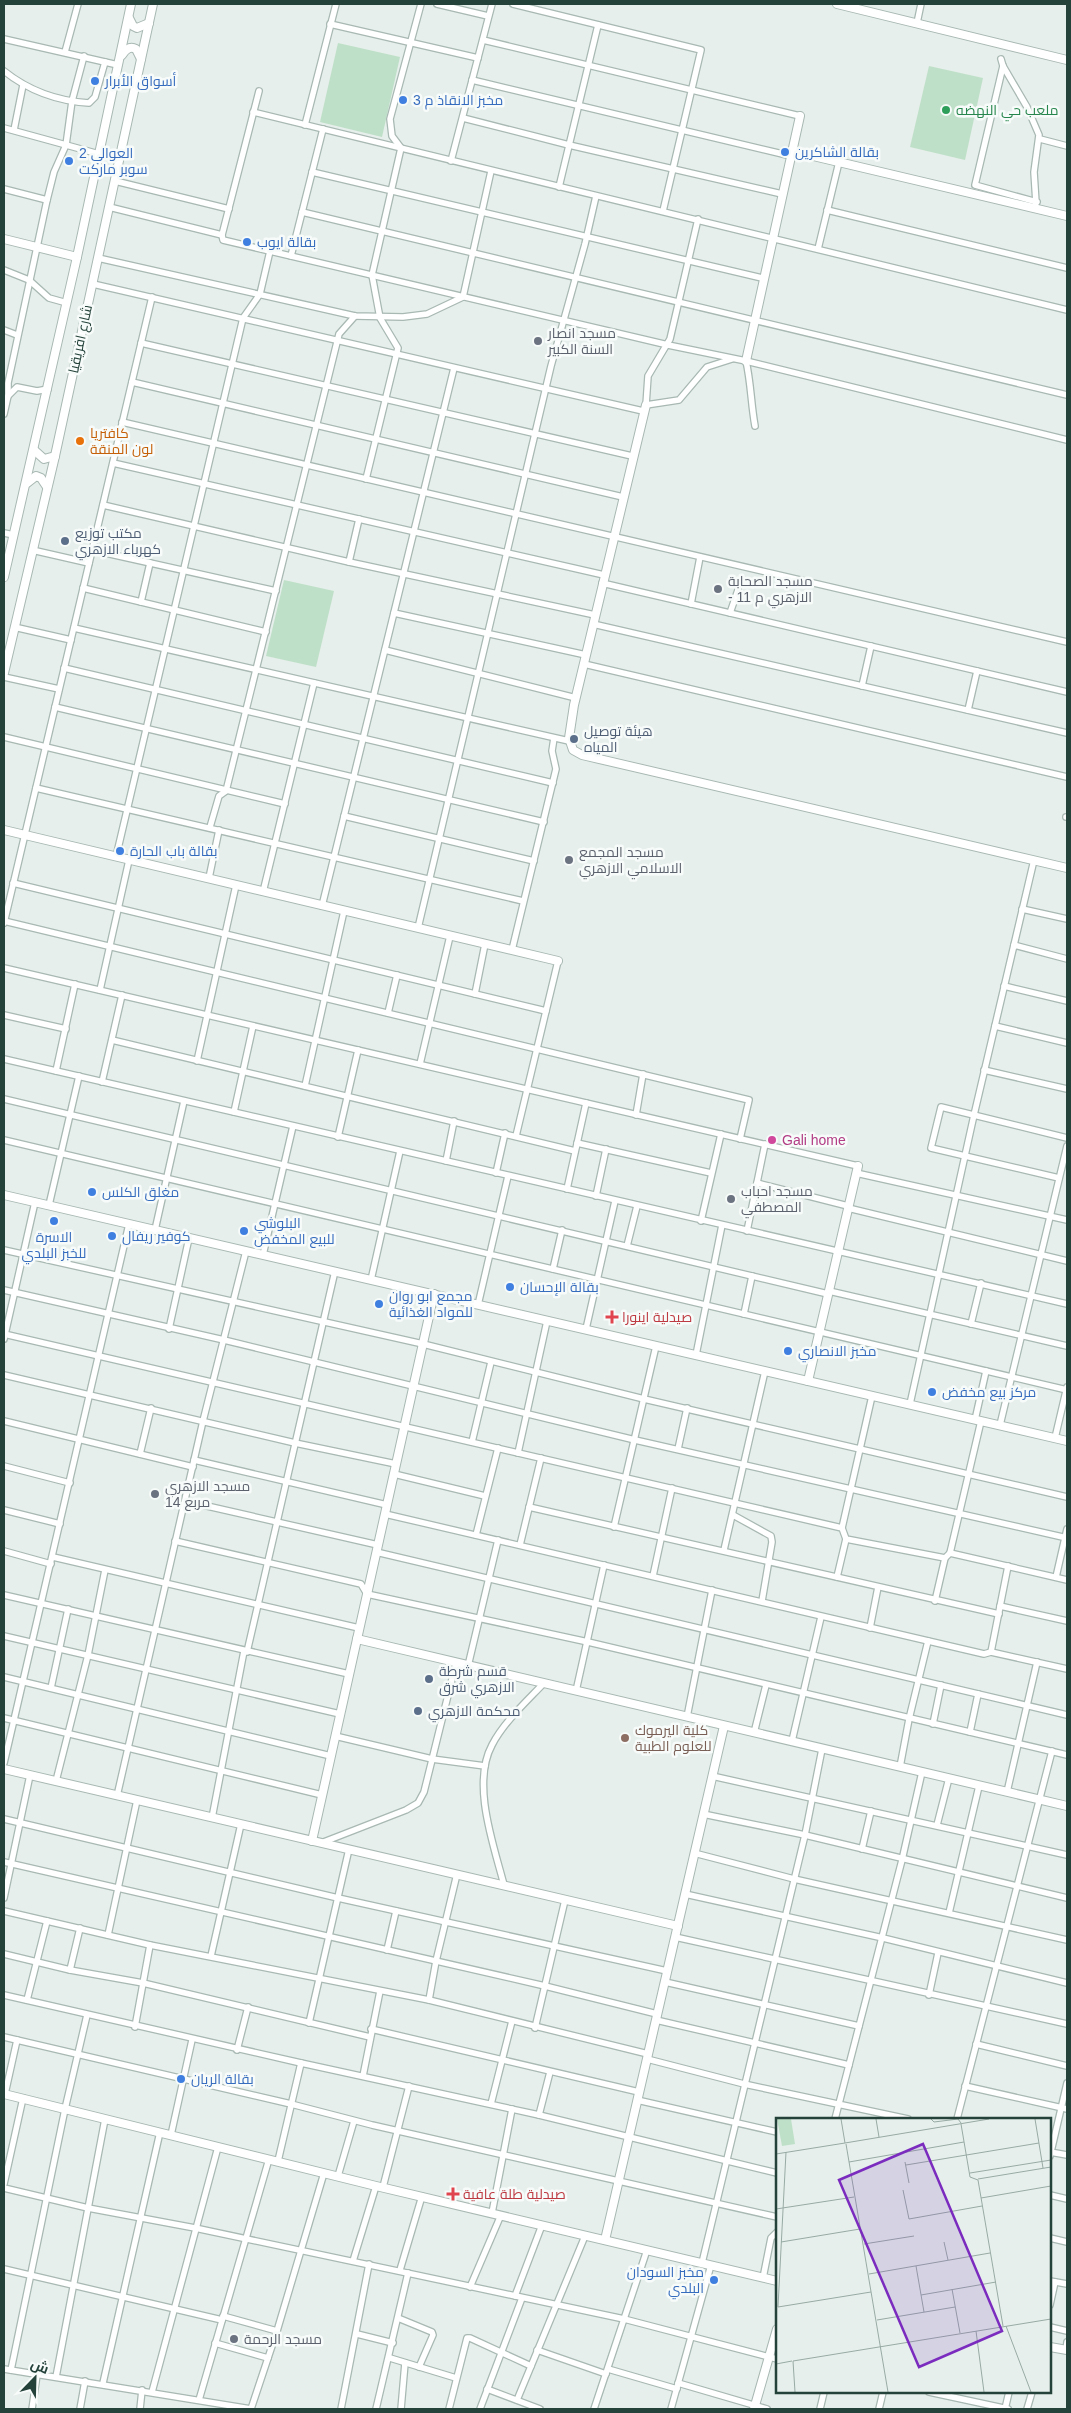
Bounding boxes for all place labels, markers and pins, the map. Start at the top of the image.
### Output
place label: أسواق الأبرار [104,72,177,90]
marker: أسواق الأبرار [89,75,101,87]
place label: مخبز الانقاذ م 3 [413,92,503,110]
marker: مخبز الانقاذ م 3 [397,94,409,106]
place label: ملعب حي النهضه [956,102,1059,122]
marker: ملعب حي النهضه [940,104,952,116]
place label: بقالة الشاكرين [795,144,879,160]
place label: العوالي 2 سوبر ماركت [79,145,148,177]
marker: بقالة الشاكرين [779,146,791,158]
marker: العوالي 2 سوبر ماركت [63,155,75,167]
place label: بقالة ايوب [257,234,316,250]
marker: بقالة ايوب [241,236,253,248]
place label: مسجد انصار السنة الكبير [547,325,616,357]
marker: مسجد انصار السنة الكبير [532,335,544,347]
place label: كافتريا لون المنقة [90,425,153,457]
marker: كافتريا لون المنقة [74,435,86,447]
place label: مكتب توزيع كهرباء الازهري [75,525,161,561]
marker: مكتب توزيع كهرباء الازهري [59,535,71,547]
place label: مسجد الصحابة - الازهري م 11 [728,573,813,609]
marker: مسجد الصحابة - الازهري م 11 [712,583,724,595]
place label: هيئة توصيل المياه [584,723,653,755]
marker: هيئة توصيل المياه [568,733,580,745]
place label: بقالة باب الحارة [130,843,218,859]
place label: مسجد المجمع الاسلامي الازهري [579,844,682,880]
marker: بقالة باب الحارة [114,845,126,857]
marker: مسجد المجمع الاسلامي الازهري [563,854,575,866]
place label: Gali home [782,1132,846,1148]
marker: Gali home [766,1134,778,1146]
place label: مسجد احباب المصطفي [741,1183,813,1219]
place label: مغلق الكلس [102,1184,179,1201]
marker: مغلق الكلس [86,1186,98,1198]
marker: مسجد احباب المصطفي [725,1193,737,1205]
marker: الاسرة للخبز البلدي [48,1215,60,1227]
place label: البلوشي للبيع المخفض [254,1215,335,1248]
marker: البلوشي للبيع المخفض [238,1225,250,1237]
place label: كوفير ريفال [122,1228,191,1245]
place label: الاسرة للخبز البلدي [22,1229,86,1265]
marker: كوفير ريفال [106,1230,118,1242]
place label: بقالة الإحسان [520,1279,599,1296]
marker: بقالة الإحسان [504,1281,516,1293]
place label: مجمع ابو روان للمواد الغذائية [389,1288,473,1320]
marker: مجمع ابو روان للمواد الغذائية [373,1298,385,1310]
place label: صيدلية اينورا [622,1309,692,1325]
marker: صيدلية اينورا [606,1311,618,1323]
place label: مخبز الانصاري [798,1343,876,1363]
marker: مخبز الانصاري [782,1345,794,1357]
place label: مركز بيع مخفض [942,1384,1036,1401]
marker: مركز بيع مخفض [926,1386,938,1398]
place label: مسجد الازهري مربع 14 [165,1478,250,1511]
marker: مسجد الازهري مربع 14 [149,1488,161,1500]
place label: قسم شرطة الازهري شرق [439,1663,515,1699]
marker: قسم شرطة الازهري شرق [423,1673,435,1685]
place label: محكمة الازهري [428,1703,520,1723]
marker: محكمة الازهري [412,1705,424,1717]
place label: كلية اليرموك للعلوم الطبية [635,1722,712,1756]
marker: كلية اليرموك للعلوم الطبية [619,1732,631,1744]
place label: بقالة الريان [191,2071,254,2087]
marker: بقالة الريان [175,2073,187,2085]
place label: صيدلية طلة عافية [463,2186,566,2202]
marker: صيدلية طلة عافية [447,2188,459,2200]
place label: مخبز السودان البلدي [627,2264,704,2300]
marker: مخبز السودان البلدي [708,2274,720,2286]
place label: مسجد الرحمة [244,2331,322,2347]
marker: مسجد الرحمة [228,2333,240,2345]

